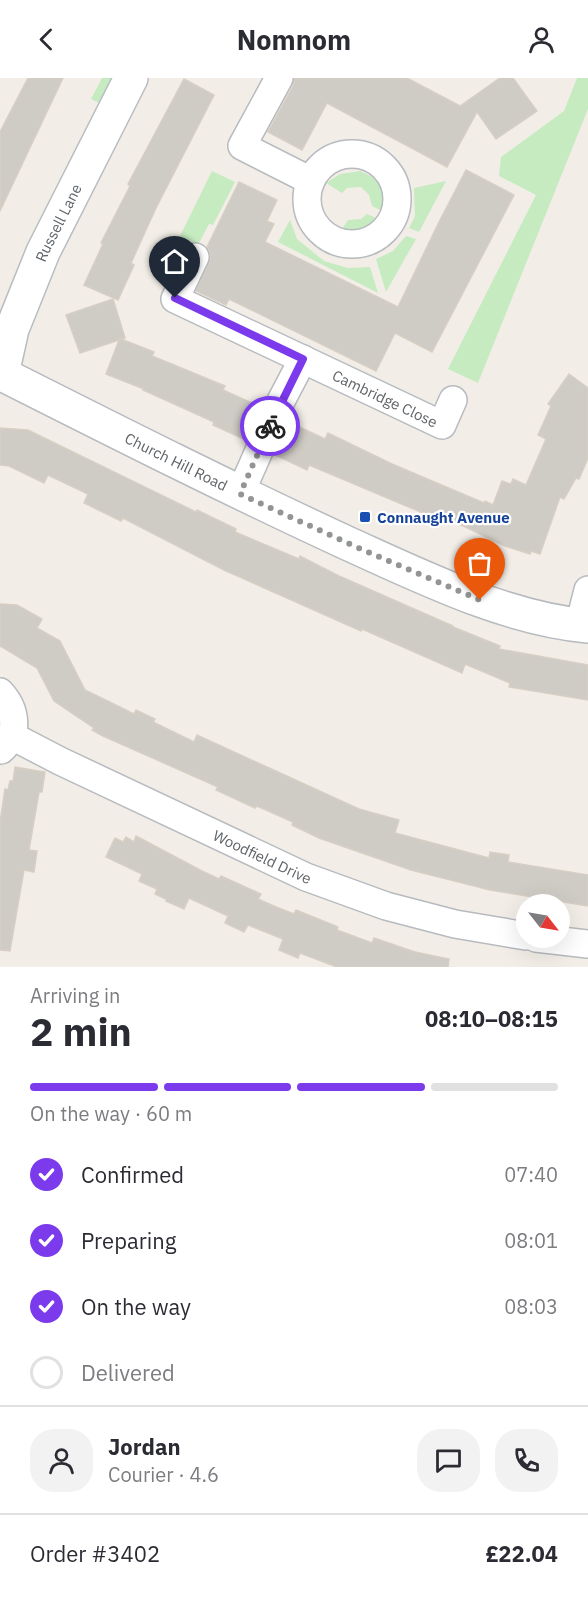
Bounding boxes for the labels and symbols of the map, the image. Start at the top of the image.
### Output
street label: Russell Lane [31,180,85,264]
pin [149,236,200,298]
street label: Cambridge Close [330,365,441,431]
courier [240,396,300,456]
street label: Church Hill Road [122,428,231,494]
place label: Connaught Avenue [377,508,510,527]
marker: Connaught Avenue [358,510,372,524]
pin [454,538,505,600]
street label: Woodfield Drive [210,825,314,888]
north arrow [516,894,570,948]

